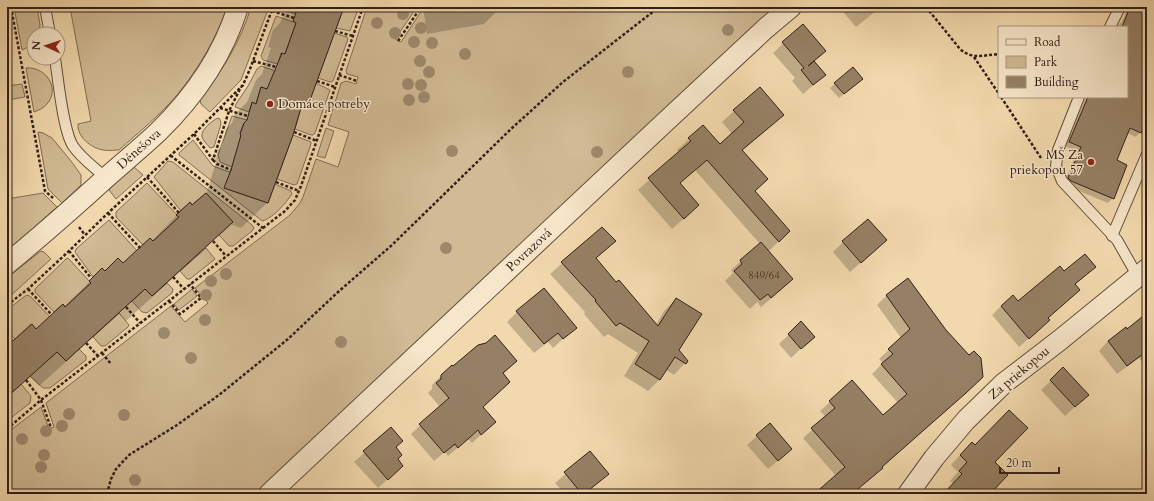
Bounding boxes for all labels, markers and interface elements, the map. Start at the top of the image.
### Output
north arrow [26,26,66,66]
legend [998,26,1128,98]
text: Road [1034,34,1061,50]
text: N [29,40,44,51]
text: Park [1034,54,1058,70]
text: Building [1034,74,1079,90]
place label: Domáce potreby [278,95,370,113]
marker: Domáce potreby [265,99,275,109]
street label: Dénešova [113,124,165,174]
place label: MŠ Za priekopou 57 [1010,146,1083,179]
marker: MŠ Za priekopou 57 [1086,157,1096,167]
street label: Povrazová [502,224,556,276]
house number: 849/64 [748,268,780,283]
street label: Za priekopou [985,342,1053,404]
scale bar [1000,449,1059,475]
text: 20 m [1006,455,1033,471]

